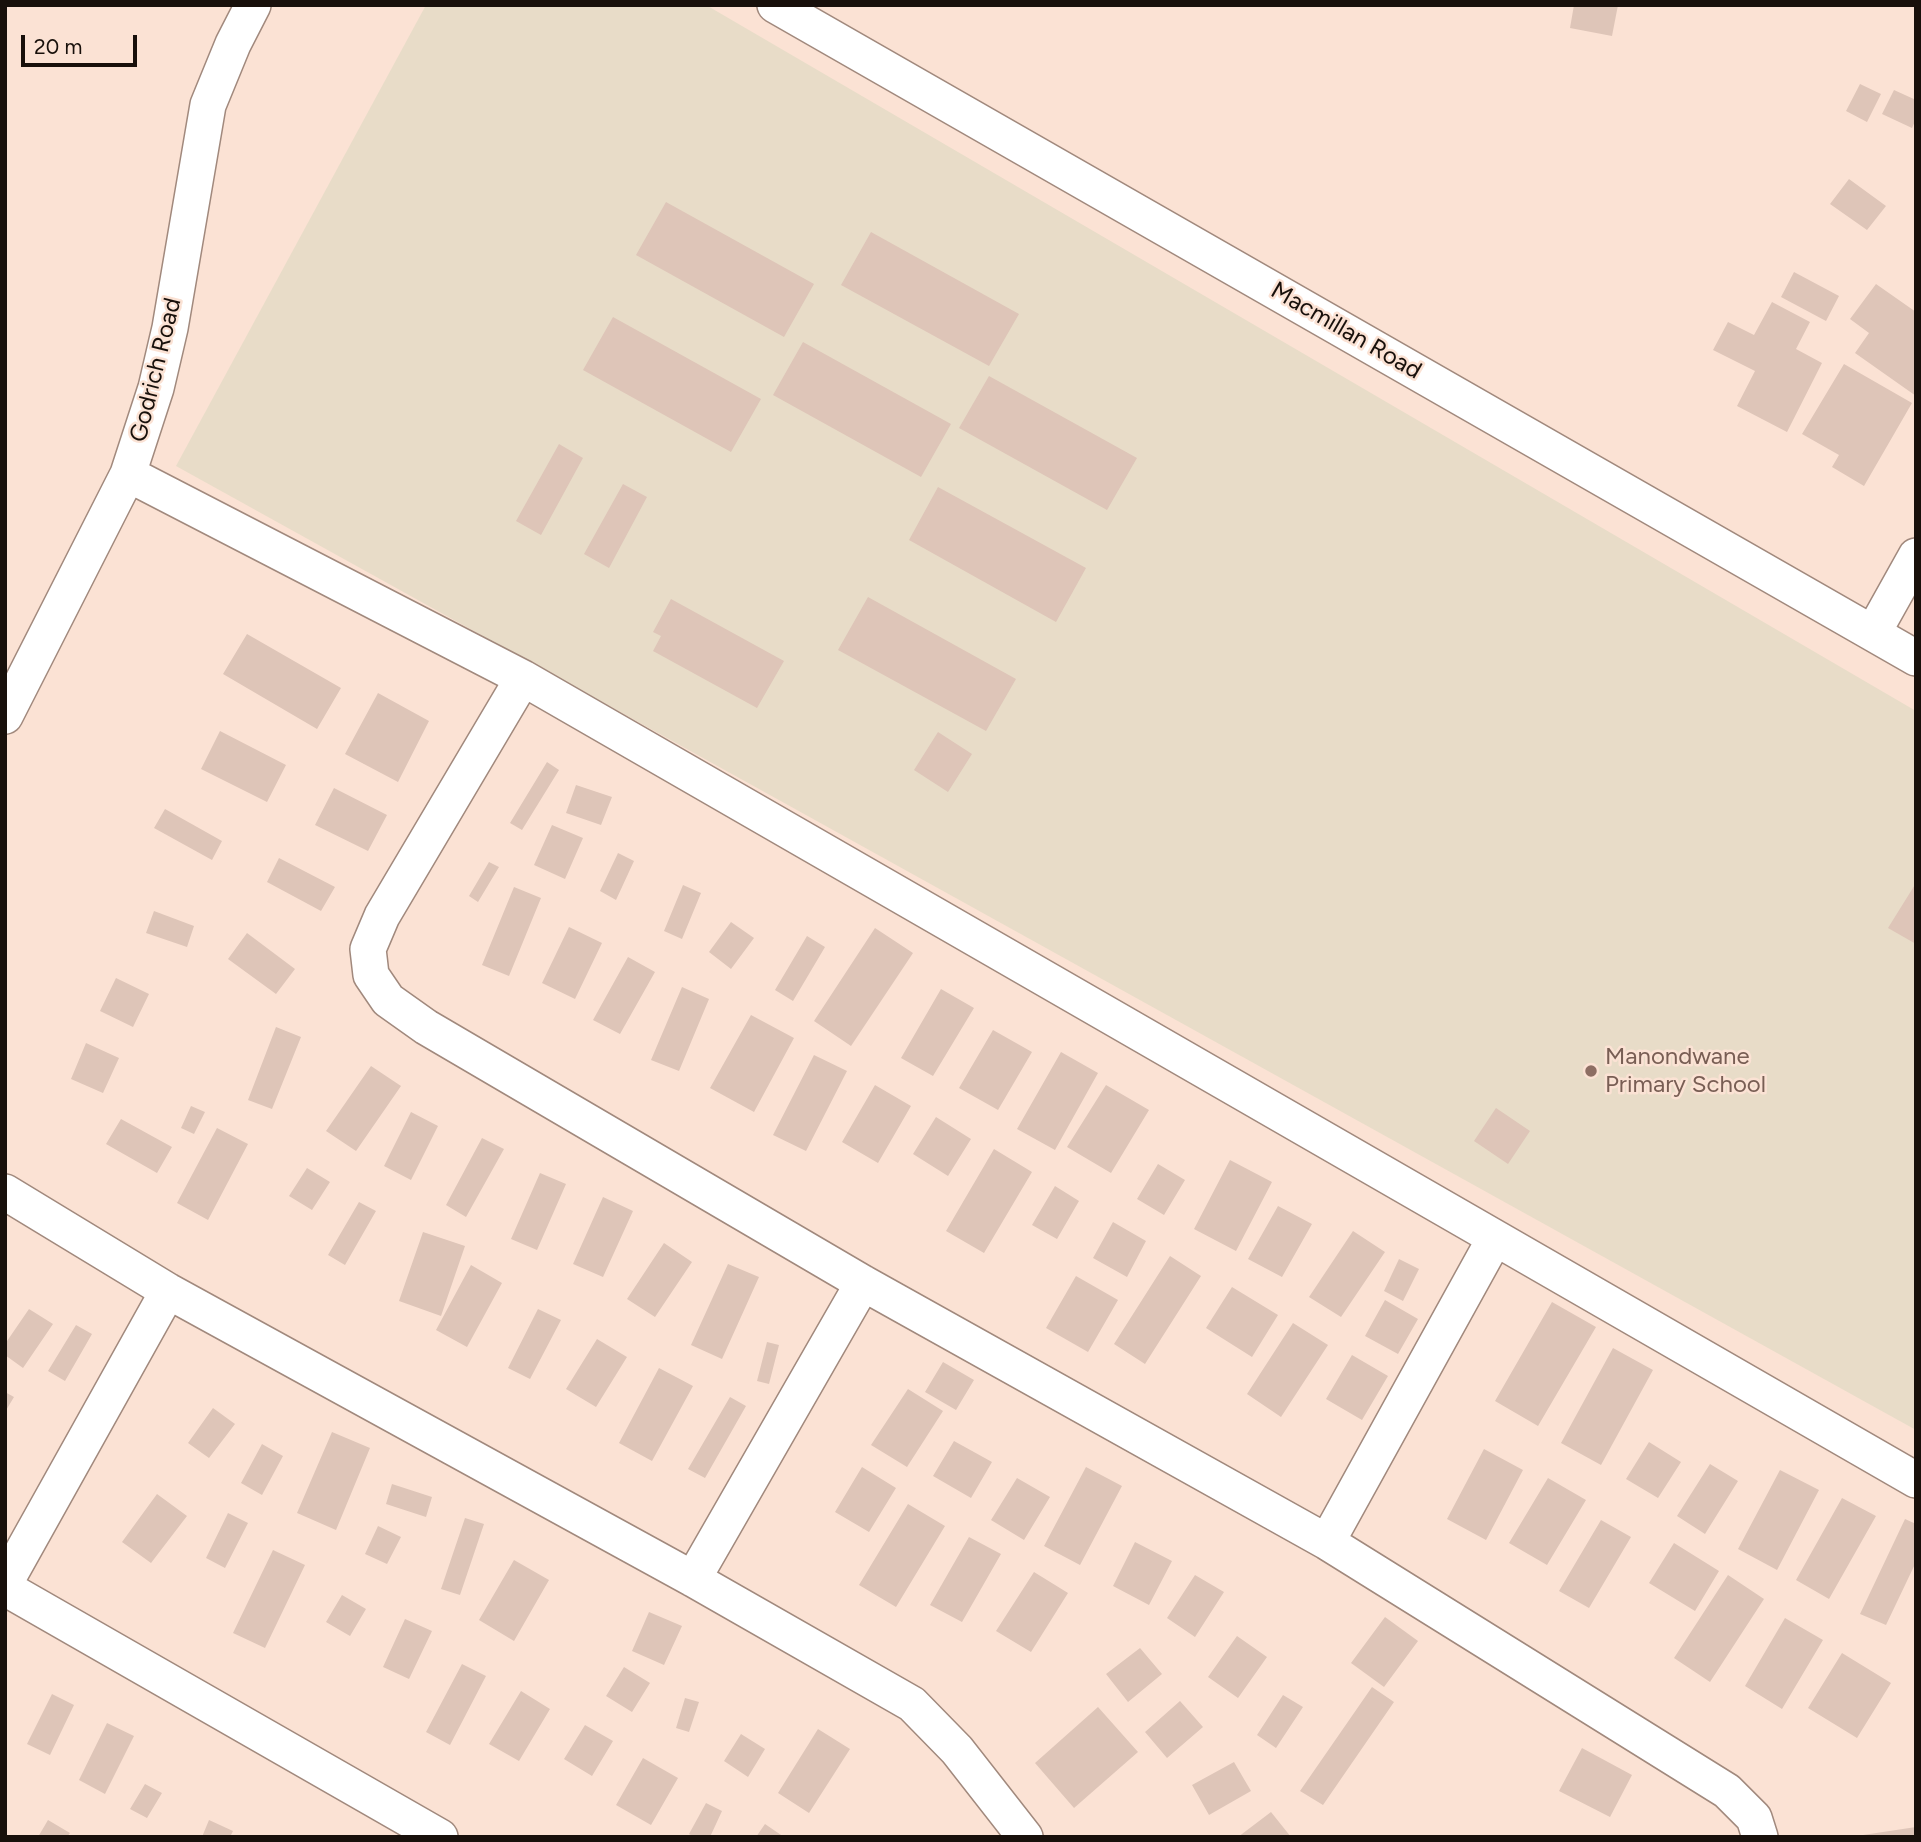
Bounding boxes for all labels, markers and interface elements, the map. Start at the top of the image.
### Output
scale bar [24,21,140,65]
text: 20 m [34,34,82,59]
street label: Macmillan Road [1266,276,1426,386]
street label: Godrich Road [124,295,188,445]
place label: Manondwane Primary School [1605,1043,1766,1099]
marker: Manondwane Primary School [1583,1063,1599,1079]

